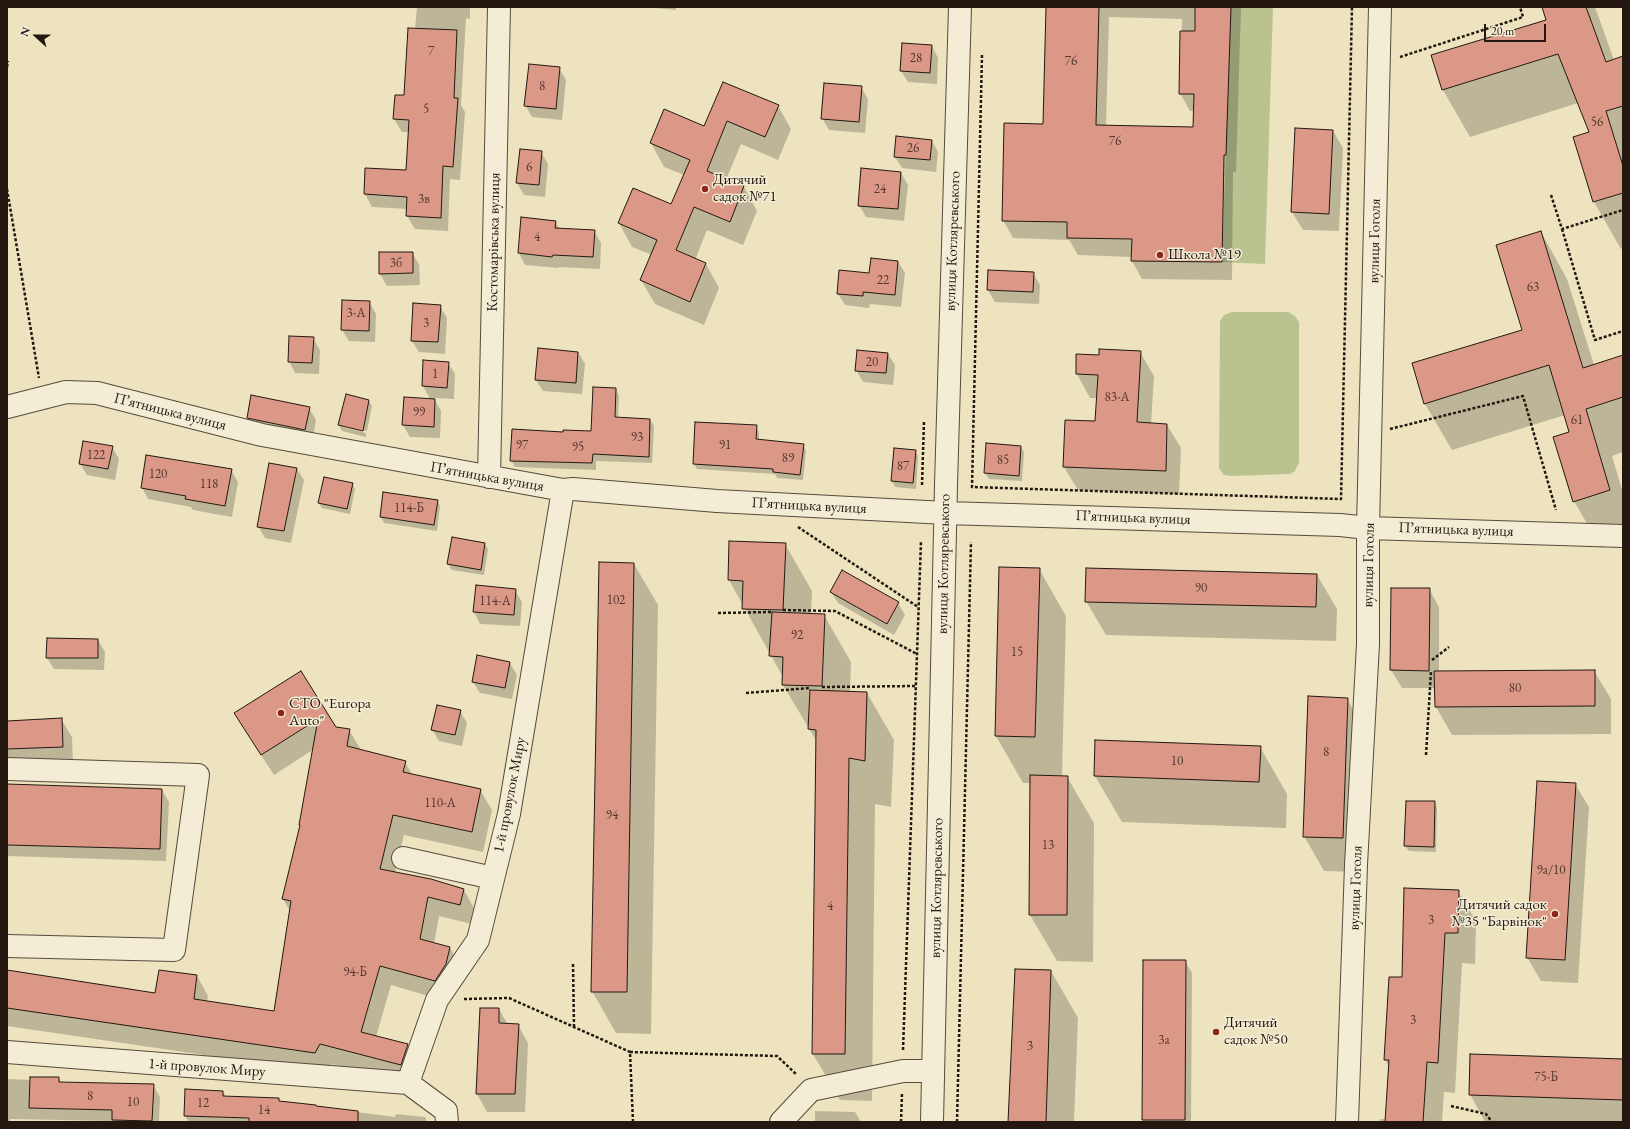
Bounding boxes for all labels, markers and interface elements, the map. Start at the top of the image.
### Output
north arrow [16,16,56,56]
scale bar [1486,16,1548,42]
text: 20 m [1491,23,1514,39]
text: N [17,25,33,38]
house number: 7 [428,43,434,59]
house number: 28 [910,50,922,66]
house number: 76 [1065,53,1077,69]
house number: 8 [539,78,545,94]
house number: 5 [423,101,429,117]
house number: 56 [1591,114,1603,130]
house number: 76 [1109,133,1121,149]
house number: 26 [907,140,919,156]
house number: 6 [526,159,532,175]
place label: Дитячий садок №71 [713,171,777,206]
street label: вулиця Котляревського [942,171,964,311]
street label: Костомарівська вулиця [484,172,504,312]
house number: 24 [874,181,886,197]
marker: Дитячий садок №71 [700,184,710,194]
house number: 3в [418,191,430,207]
street label: вулиця Гоголя [1365,198,1385,284]
house number: 4 [534,229,540,245]
place label: Школа №19 [1168,246,1241,264]
marker: Школа №19 [1155,250,1165,260]
house number: 3б [390,255,402,271]
house number: 22 [877,272,889,288]
house number: 63 [1527,279,1539,295]
house number: 3-А [347,305,365,321]
house number: 3 [423,315,429,331]
house number: 20 [866,354,878,370]
house number: 1 [432,366,438,382]
street label: Пʼятницька вулиця [112,389,228,435]
house number: 83-А [1104,389,1130,405]
house number: 99 [413,404,425,420]
house number: 61 [1571,412,1583,428]
house number: 93 [631,429,643,445]
house number: 97 [516,437,528,453]
house number: 91 [719,437,731,453]
house number: 95 [572,439,584,455]
house number: 122 [87,447,105,463]
house number: 89 [782,450,794,466]
house number: 85 [997,452,1009,468]
street label: Пʼятницька вулиця [429,458,545,496]
house number: 87 [897,458,909,474]
house number: 120 [149,466,167,482]
house number: 118 [200,476,218,492]
street label: Пʼятницька вулиця [751,494,867,518]
street label: вулиця Котляревського [934,494,954,634]
house number: 114-Б [394,500,424,516]
street label: Пʼятницька вулиця [1075,507,1191,529]
street label: Пʼятницька вулиця [1398,519,1514,541]
street label: вулиця Гоголя [1359,522,1379,608]
house number: 90 [1195,580,1207,596]
house number: 102 [607,592,625,608]
house number: 114-А [479,593,511,609]
house number: 92 [791,627,803,643]
house number: 15 [1011,644,1023,660]
house number: 80 [1509,680,1521,696]
place label: СТО "Europa Auto" [289,695,371,730]
marker: СТО "Europa Auto" [276,708,286,718]
street label: 1-й провулок Миру [490,736,530,854]
house number: 8 [1323,744,1329,760]
house number: 10 [1171,753,1183,769]
house number: 110-А [424,795,456,811]
house number: 94 [606,807,618,823]
street label: вулиця Котляревського [927,818,947,958]
house number: 13 [1042,837,1054,853]
street label: вулиця Гоголя [1346,845,1366,931]
house number: 9а/10 [1536,862,1566,878]
place label: Дитячий садок №35 "Барвінок" [1452,896,1547,931]
house number: 4 [827,898,833,914]
marker: Дитячий садок №35 "Барвінок" [1550,909,1560,919]
house number: 3 [1428,912,1434,928]
house number: 94-Б [343,964,367,980]
house number: 3 [1410,1012,1416,1028]
place label: Дитячий садок №50 [1224,1014,1288,1049]
marker: Дитячий садок №50 [1211,1027,1221,1037]
house number: 3а [1158,1032,1170,1048]
house number: 3 [1027,1038,1033,1054]
street label: 1-й провулок Миру [148,1055,266,1081]
house number: 75-Б [1534,1069,1558,1085]
house number: 8 [87,1088,93,1104]
house number: 10 [127,1094,139,1110]
house number: 12 [197,1095,209,1111]
house number: 14 [258,1102,270,1118]

